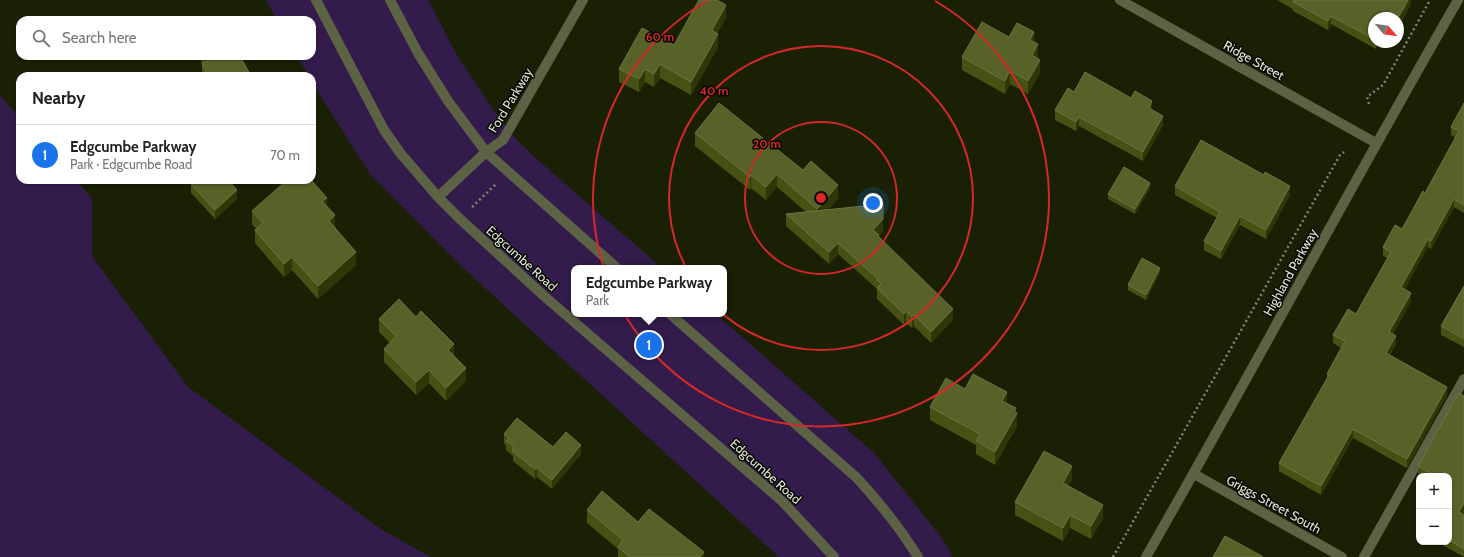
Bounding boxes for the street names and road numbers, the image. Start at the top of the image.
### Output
street label: Ridge Street [1221,37,1288,84]
street label: Ford Parkway [484,64,536,135]
street label: Edgcumbe Road [483,222,561,294]
street label: Highland Parkway [1259,225,1321,318]
street label: Edgcumbe Road [727,435,805,507]
street label: Griggs Street South [1224,471,1324,537]

